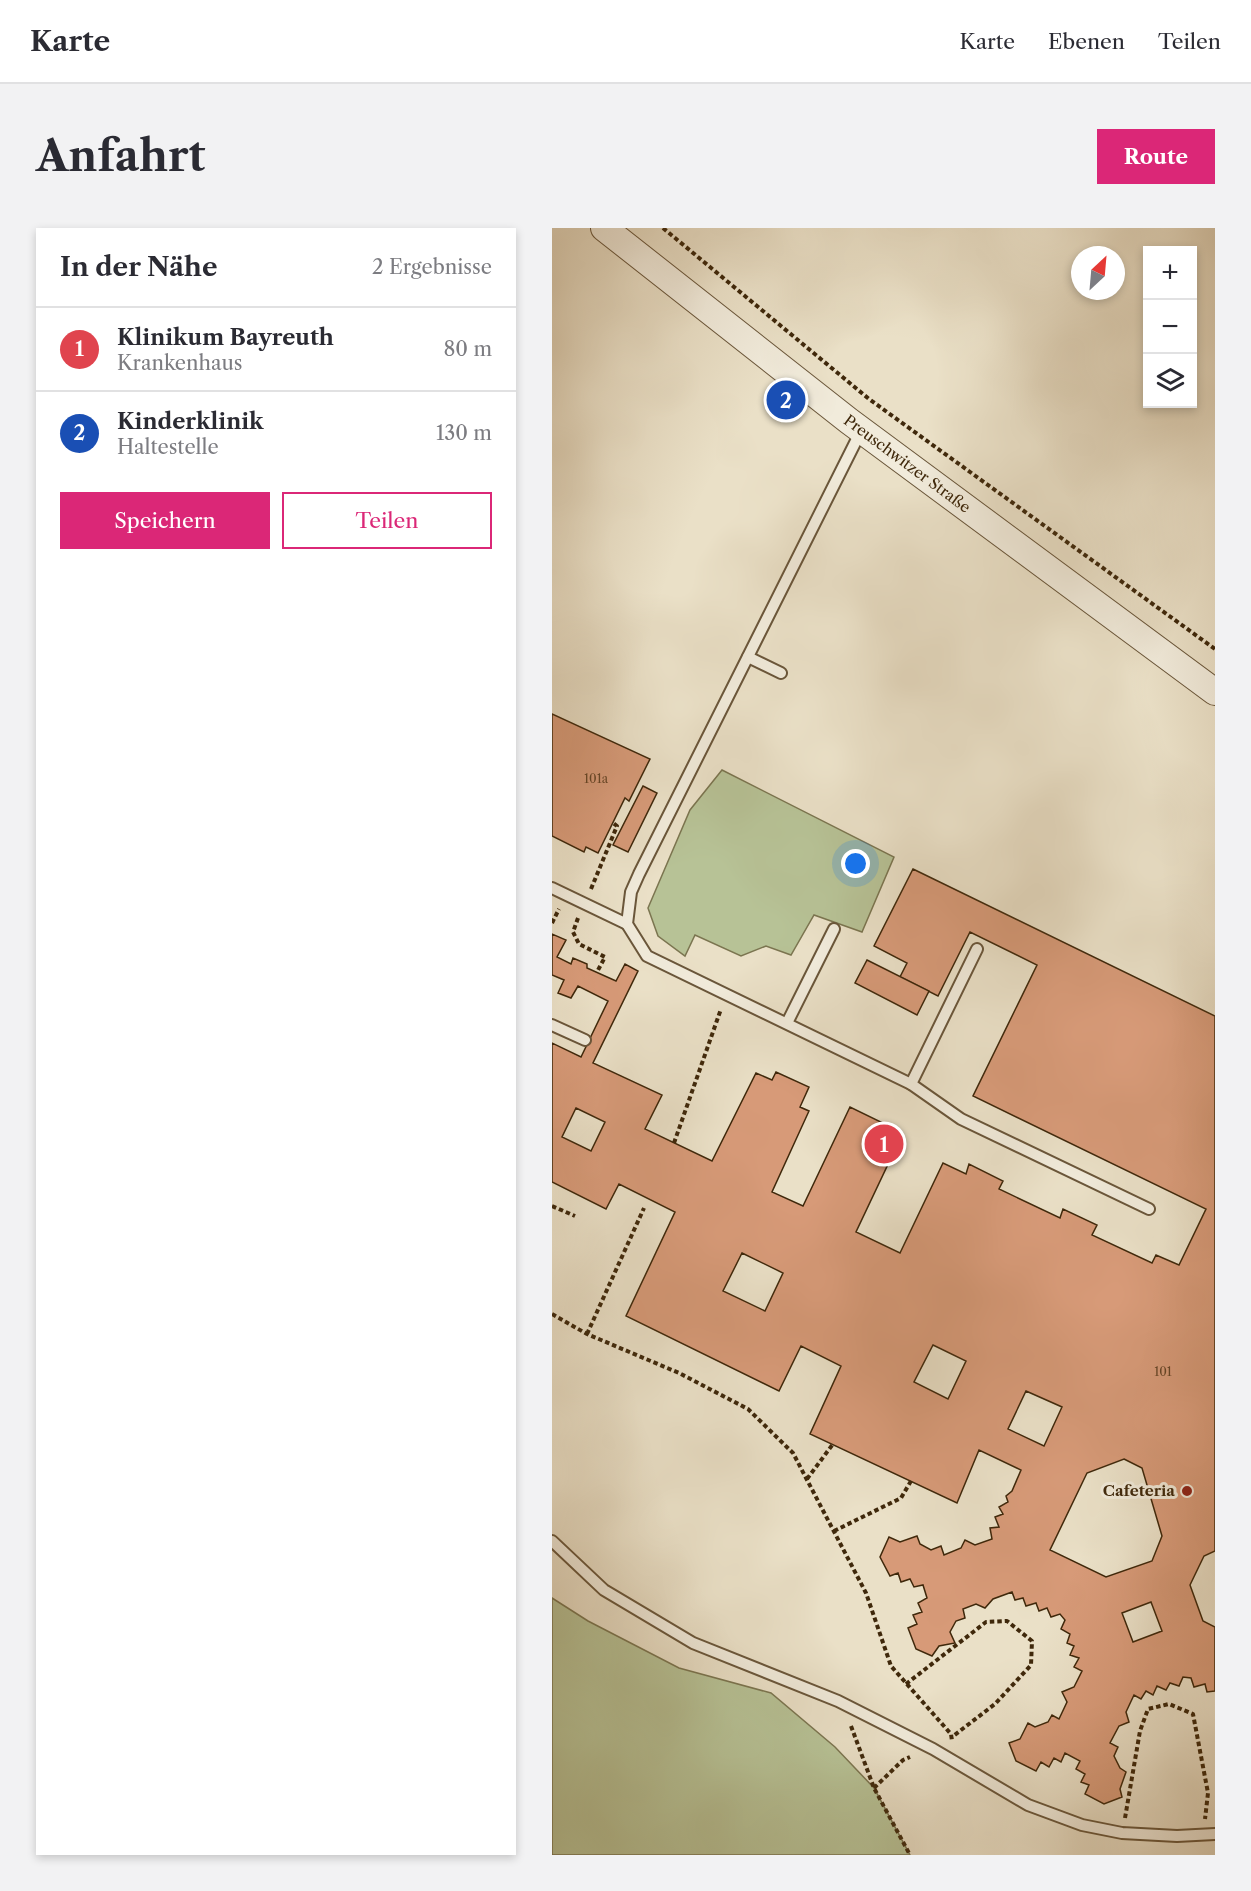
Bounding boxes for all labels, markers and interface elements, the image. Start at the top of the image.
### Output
text: Karte [30,24,110,58]
text: Karte [960,29,1015,54]
text: Ebenen [1048,29,1125,54]
text: Teilen [1158,29,1221,54]
button: Route [1097,129,1215,184]
text: Anfahrt [36,130,205,182]
north arrow [1071,246,1125,300]
map controls [1143,246,1197,408]
button: + [1143,246,1197,300]
text: In der Nähe [60,251,217,283]
text: 2 Ergebnisse [372,255,492,279]
button: − [1143,300,1197,354]
text: Klinikum Bayreuth [117,324,334,351]
text: 1 [75,337,84,361]
text: 80 m [444,337,492,361]
text: Krankenhaus [117,351,243,375]
button: layers [1143,354,1197,408]
pin: 2 [766,378,806,423]
text: Kinderklinik [117,408,264,435]
street label: Preuschwitzer Straße [840,410,974,517]
text: 2 [74,421,85,445]
text: 130 m [436,421,492,445]
text: Haltestelle [117,435,219,459]
button: Speichern [60,492,270,549]
button: Teilen [282,492,492,549]
house number: 101a [584,771,609,786]
your location [841,849,870,878]
pin: 1 [864,1122,904,1166]
house number: 101 [1154,1364,1172,1379]
place label: Cafeteria [1103,1481,1175,1500]
marker: Cafeteria [1180,1484,1194,1498]

